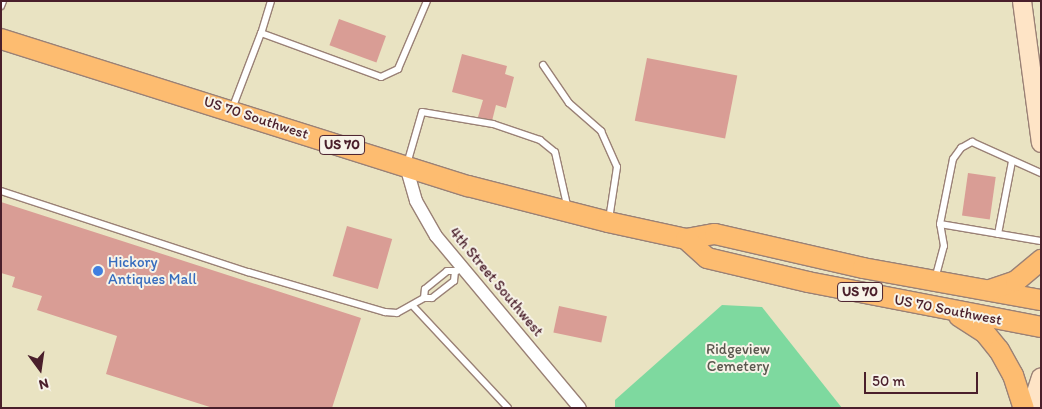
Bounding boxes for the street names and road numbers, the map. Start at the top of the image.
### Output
street label: US 70 Southwest [201,93,311,143]
road number: US 70 [318,134,366,156]
street label: 4th Street Southwest [445,224,547,340]
road number: US 70 [836,280,884,304]
street label: US 70 Southwest [893,291,1003,329]

